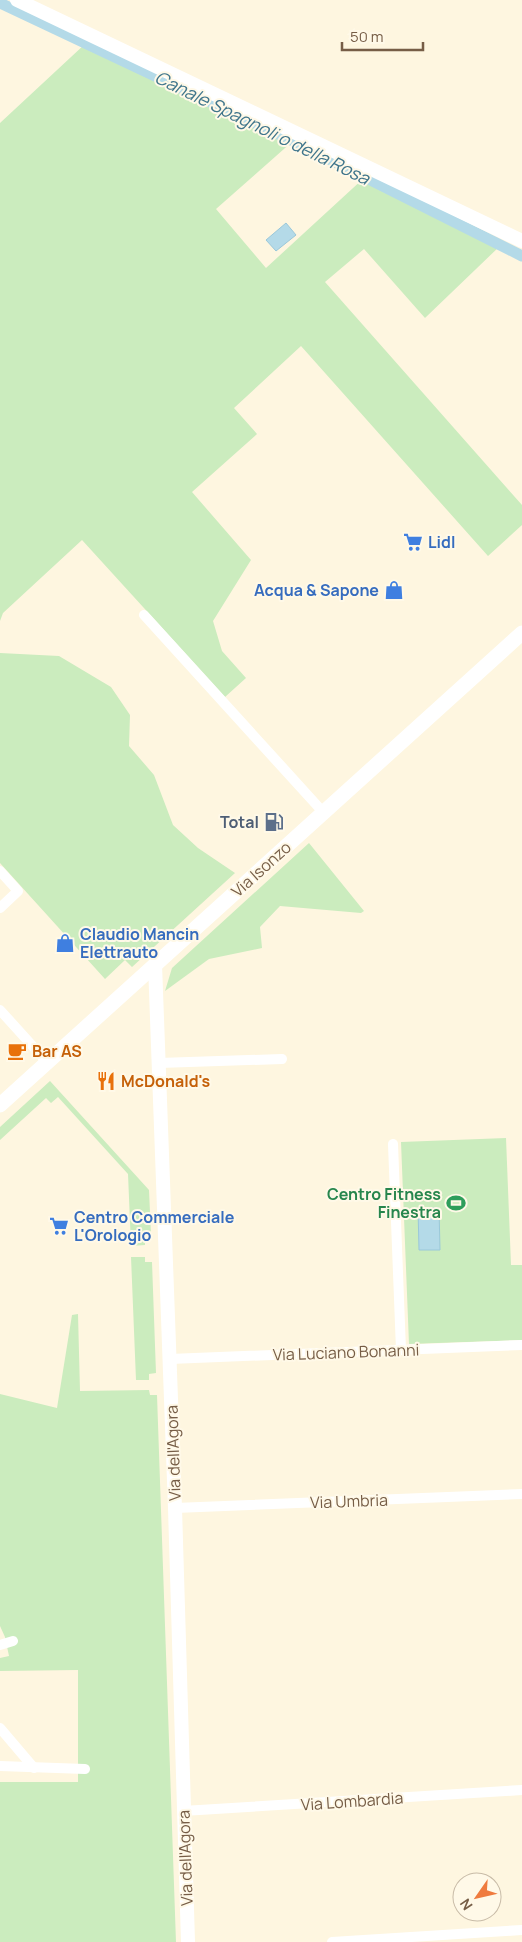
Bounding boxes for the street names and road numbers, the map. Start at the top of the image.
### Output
street label: Via Isonzo [226,836,296,902]
street label: Via Luciano Bonanni [272,1338,420,1366]
street label: Via dell'Agora [160,1405,186,1501]
street label: Via Umbria [310,1489,388,1513]
street label: Via Lombardia [300,1786,404,1816]
street label: Via dell'Agora [172,1810,198,1906]

